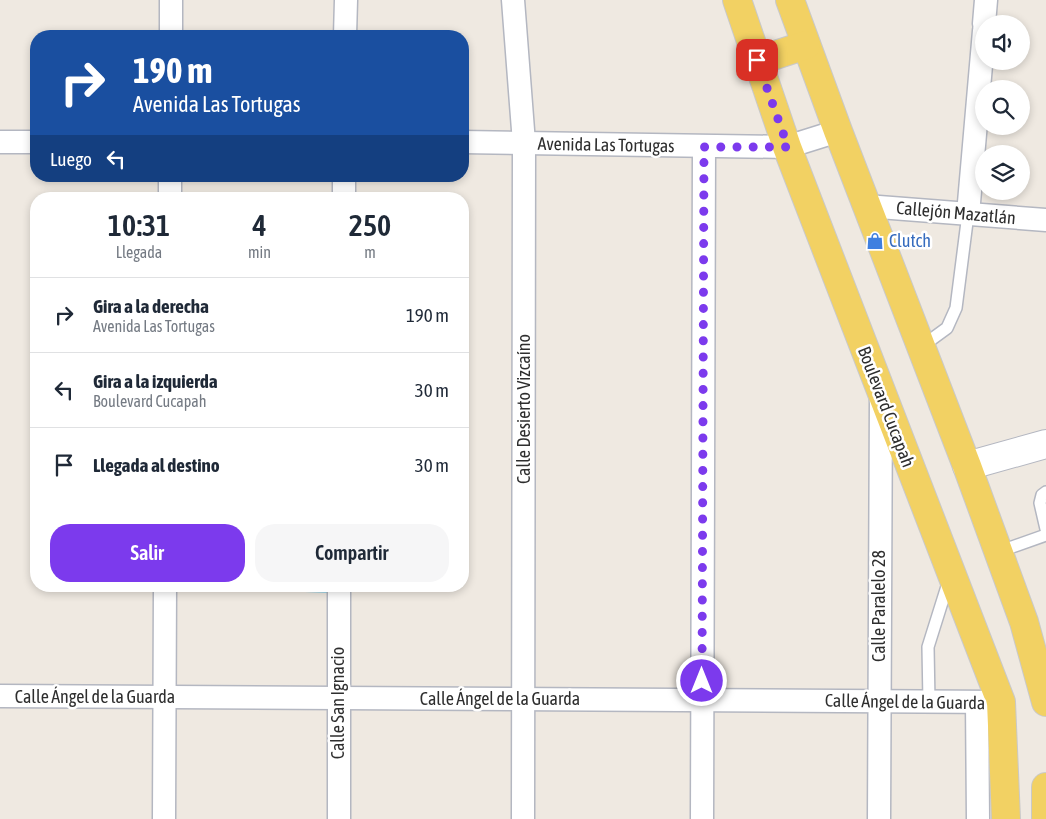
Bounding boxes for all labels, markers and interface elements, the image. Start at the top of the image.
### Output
map controls [975,15,1030,200]
button: sound [975,15,1030,70]
pin [736,39,778,81]
icon: arrive [743,46,771,74]
icon: right [50,50,115,115]
text: 190 m [133,50,212,90]
button: search [975,80,1030,135]
text: Avenida Las Tortugas [133,91,300,117]
street label: Avenida Las Tortugas [537,133,675,156]
icon: left [102,145,130,173]
button: layers [975,145,1030,200]
text: Luego [50,148,92,170]
street label: Callejón Mazatlán [895,197,1017,228]
text: 10:31 [108,208,170,242]
text: 4 [252,208,267,242]
text: 250 [349,208,391,242]
place label: Clutch [889,230,931,251]
shop icon: Clutch [865,231,885,251]
text: Llegada [116,243,162,261]
text: min [248,243,271,261]
text: m [364,243,376,261]
text: Gira a la derecha [93,295,209,317]
icon: right [50,301,78,329]
text: 190 m [406,304,449,326]
text: Avenida Las Tortugas [93,317,215,335]
street label: Calle Desierto Vizcaíno [513,334,534,484]
street label: Boulevard Cucapah [854,343,919,470]
text: Gira a la izquierda [93,370,218,392]
icon: left [50,376,78,404]
text: 30 m [415,379,449,401]
text: Boulevard Cucapah [93,392,206,410]
icon: arrive [50,451,78,479]
text: Llegada al destino [93,454,220,476]
text: 30 m [415,454,449,476]
button: Salir [50,524,245,582]
button: Compartir [255,524,449,582]
street label: Calle Paralelo 28 [868,550,889,662]
street label: Calle San Ignacio [327,647,348,759]
position arrow [675,654,727,706]
street label: Calle Ángel de la Guarda [15,686,175,707]
street label: Calle Ángel de la Guarda [420,688,580,709]
street label: Calle Ángel de la Guarda [825,690,985,713]

